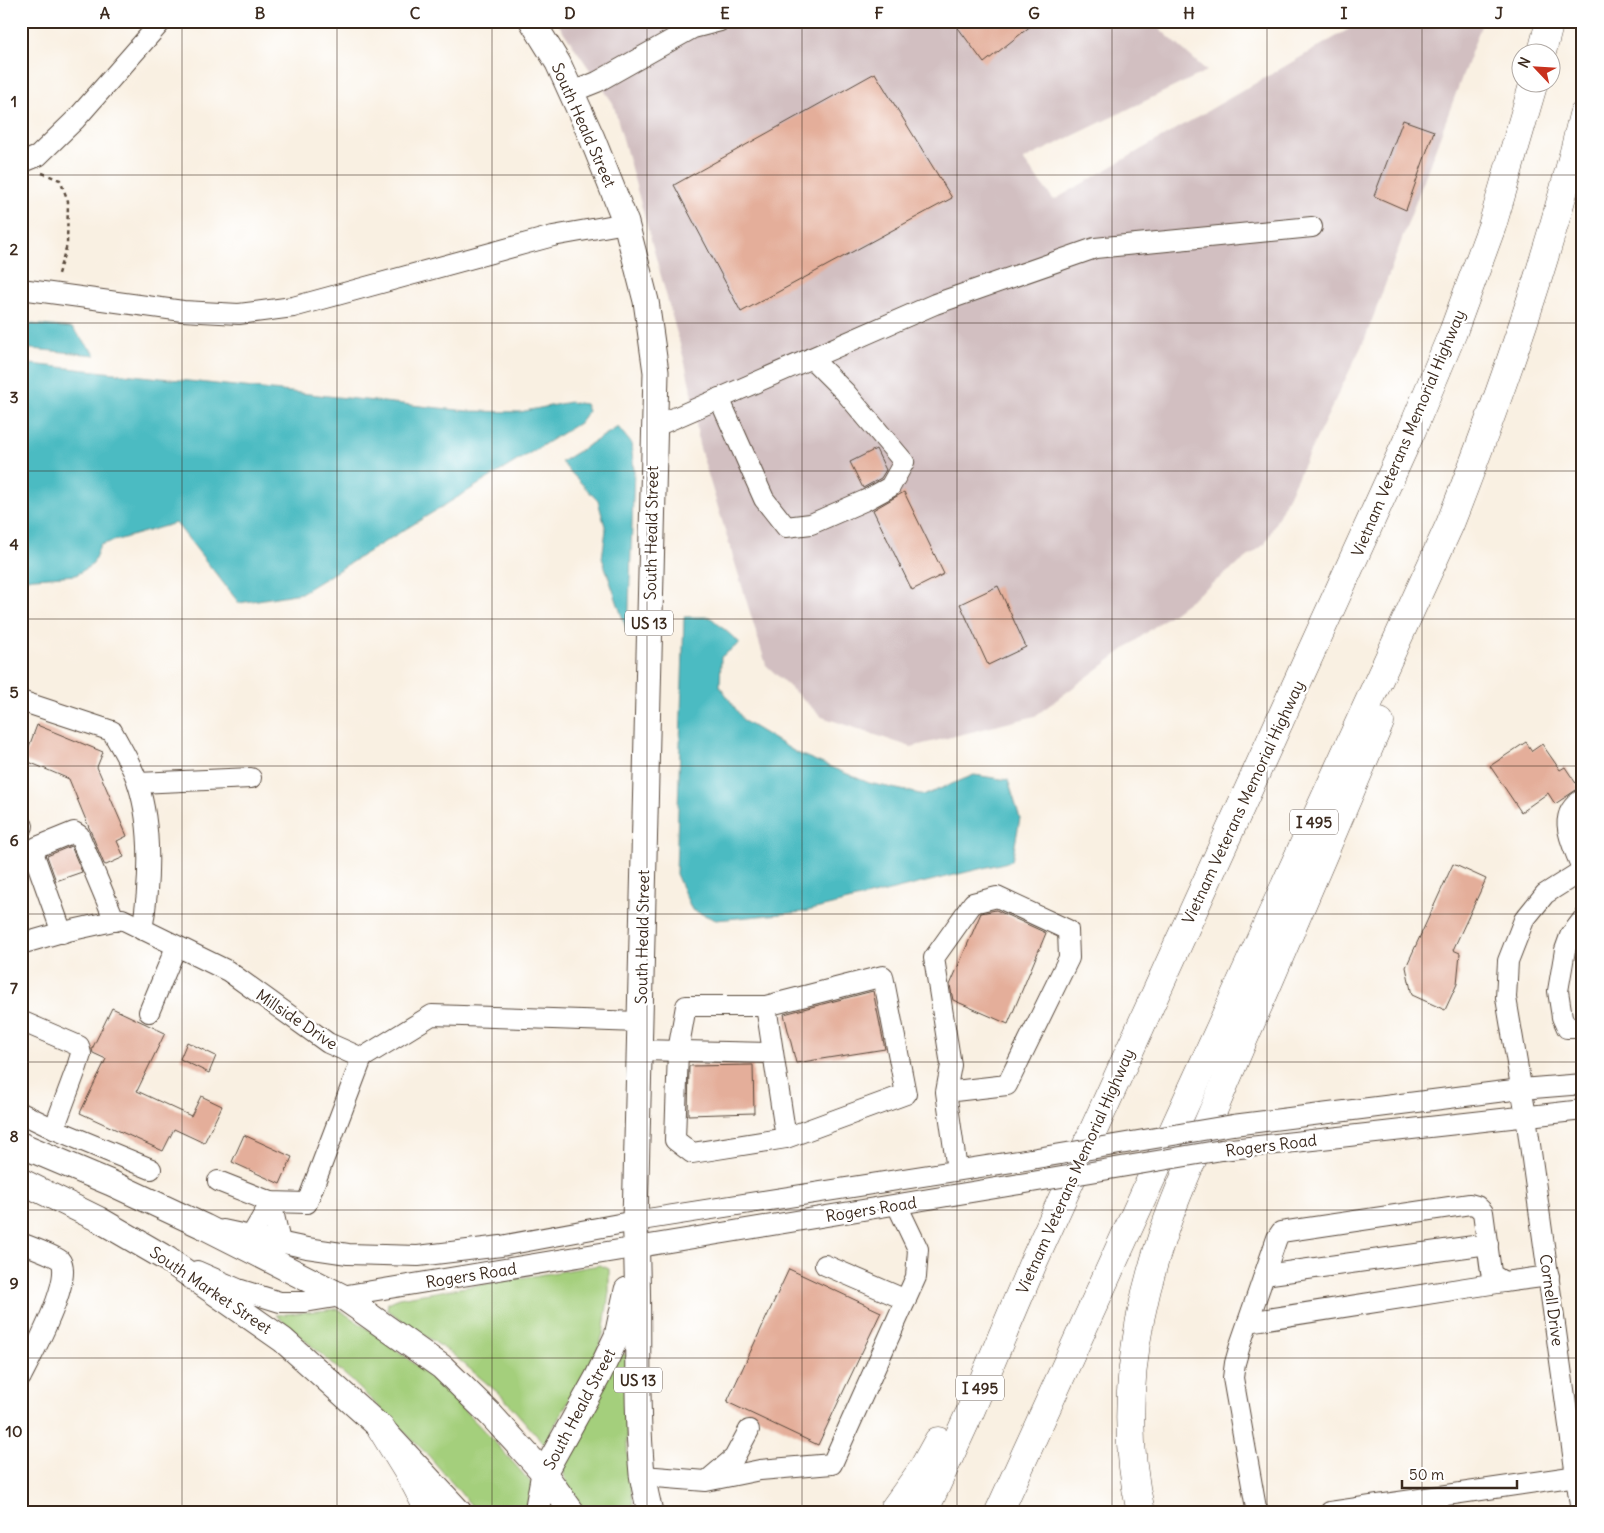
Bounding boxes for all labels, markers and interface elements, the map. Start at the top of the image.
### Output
text: A [100,3,110,23]
text: B [255,3,266,23]
text: C [410,3,421,23]
text: D [564,3,576,23]
text: E [720,3,730,23]
text: F [874,3,884,23]
text: G [1028,3,1040,23]
text: H [1183,3,1195,23]
text: I [1341,3,1348,23]
text: J [1495,3,1504,23]
north arrow [1512,42,1562,92]
text: N [1514,54,1534,71]
street label: South Heald Street [548,60,621,191]
text: 1 [11,91,17,111]
text: 2 [10,239,19,259]
street label: Vietnam Veterans Memorial Highway [1347,306,1469,560]
text: 3 [9,387,19,407]
street label: South Heald Street [640,465,662,600]
text: 4 [9,534,19,554]
road number: US 13 [625,610,673,636]
street label: Vietnam Veterans Memorial Highway [1178,677,1308,927]
text: 5 [9,682,19,702]
road number: I 495 [1290,810,1338,834]
text: 6 [9,830,19,850]
street label: South Heald Street [631,869,653,1004]
text: 7 [10,978,18,998]
street label: Millside Drive [252,984,342,1054]
street label: Vietnam Veterans Memorial Highway [1012,1045,1138,1297]
text: 8 [9,1126,19,1146]
street label: Rogers Road [1224,1129,1318,1161]
street label: Rogers Road [824,1192,918,1226]
street label: South Market Street [146,1242,276,1339]
street label: Cornell Drive [1536,1253,1568,1347]
street label: Rogers Road [424,1258,518,1292]
text: 9 [9,1273,19,1293]
street label: South Heald Street [539,1344,620,1473]
road number: US 13 [614,1368,662,1392]
road number: I 495 [956,1376,1004,1400]
text: 10 [6,1421,22,1441]
scale bar [1402,1458,1516,1490]
text: 50 m [1409,1465,1444,1484]

